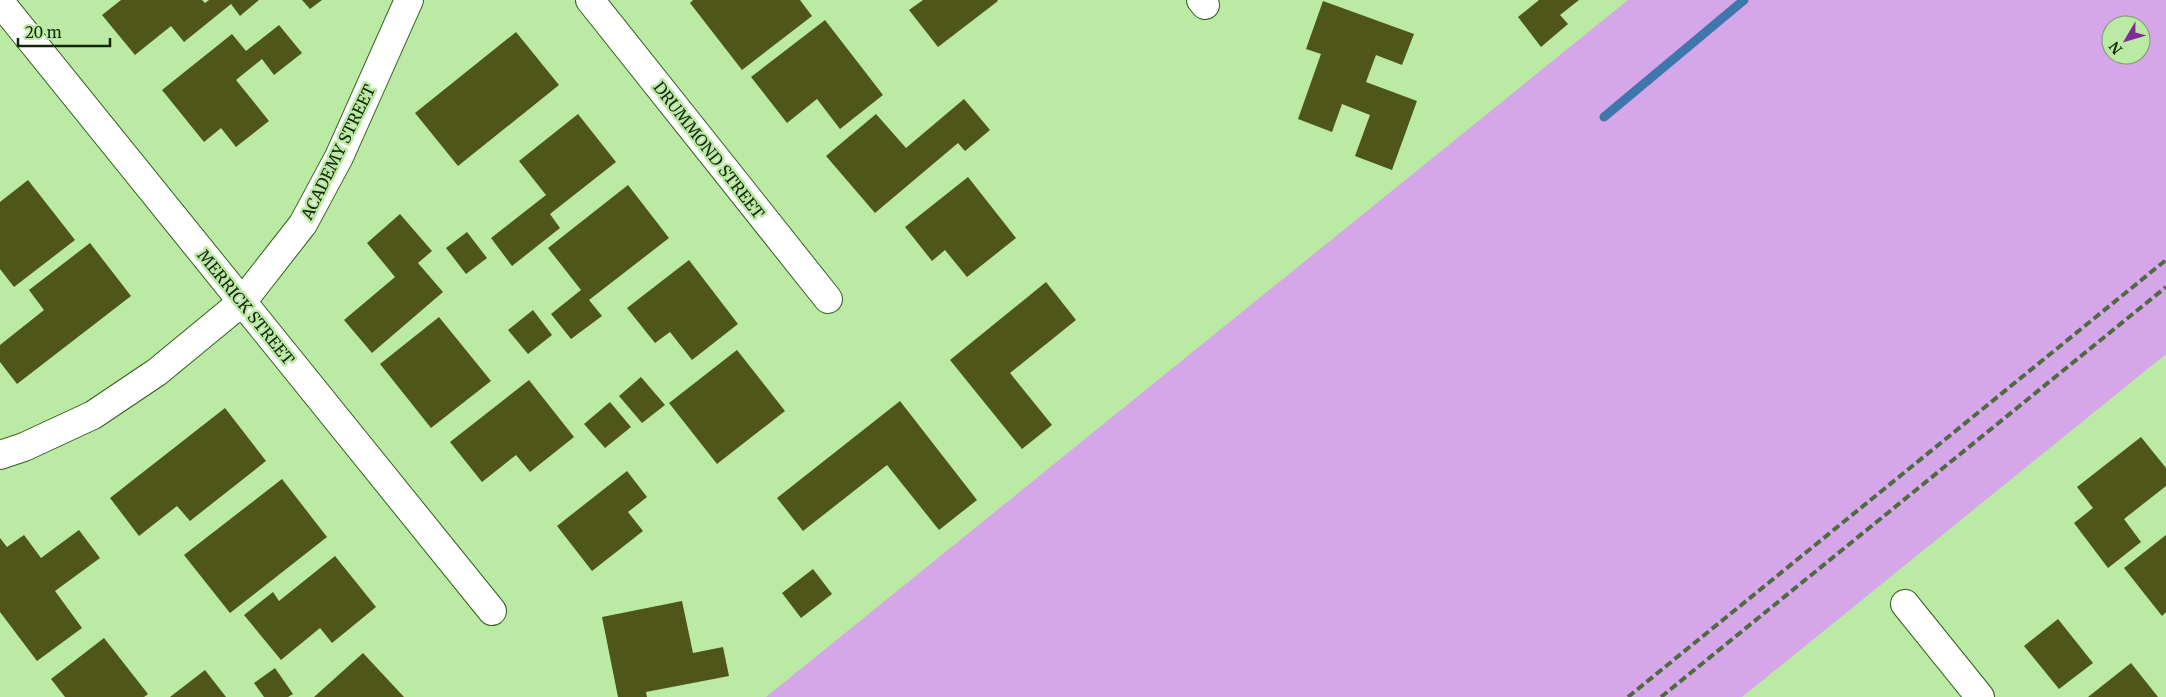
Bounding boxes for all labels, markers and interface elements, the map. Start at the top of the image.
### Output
scale bar [18,15,110,47]
north arrow [2101,15,2151,65]
text: 20 m [25,23,62,42]
text: N [2105,38,2126,58]
street label: DRUMMOND STREET [649,77,769,223]
street label: ACADEMY STREET [296,81,379,224]
street label: MERRICK STREET [193,245,299,369]

